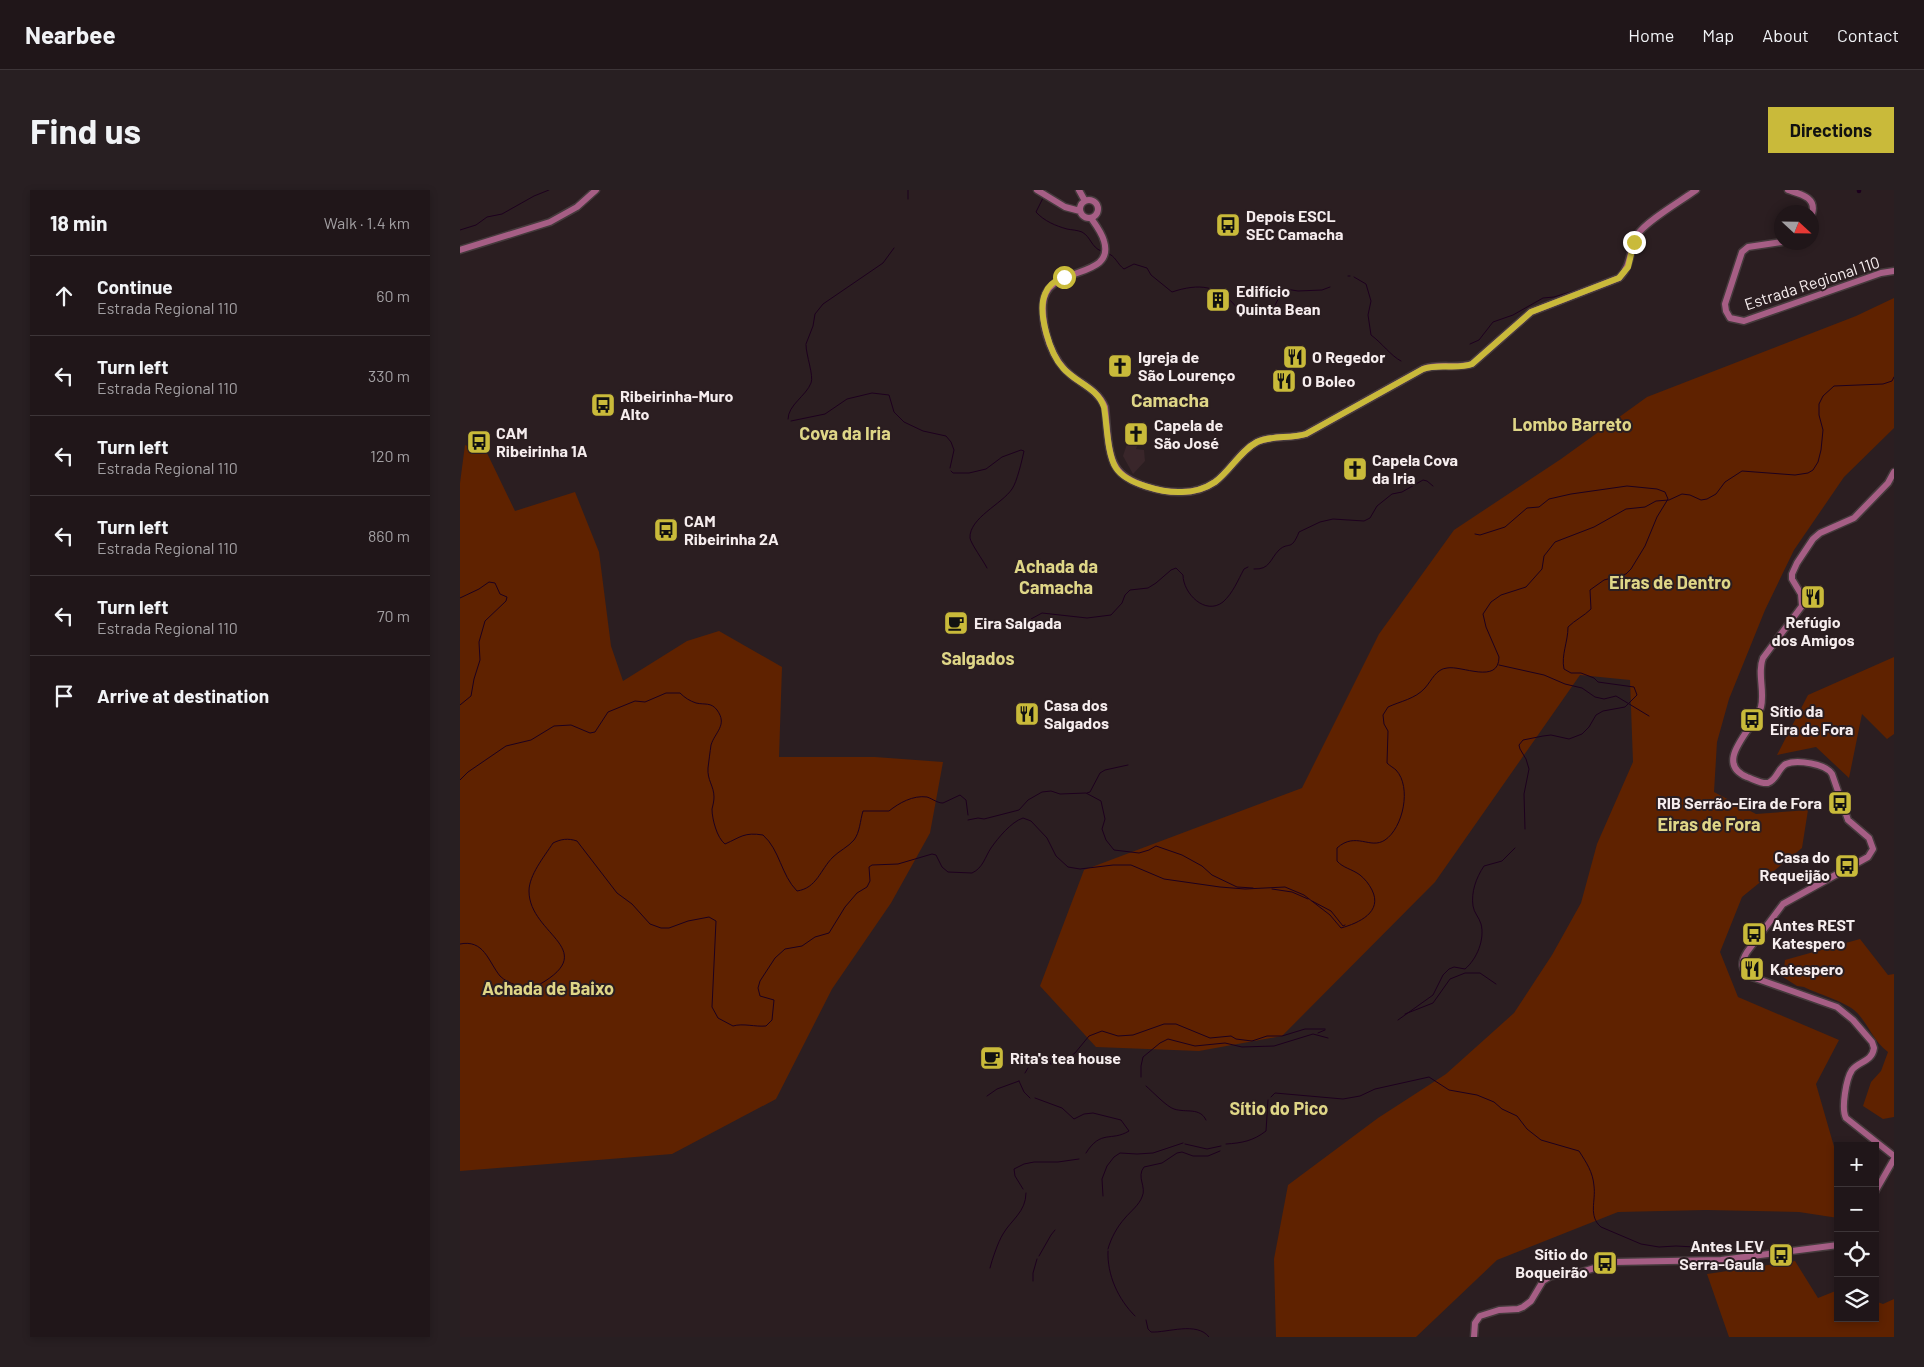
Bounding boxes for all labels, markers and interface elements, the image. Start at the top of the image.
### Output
text: Nearbee [25,20,116,49]
text: Home [1628,24,1674,46]
text: Map [1702,24,1734,46]
text: About [1762,24,1809,46]
text: Contact [1837,24,1899,46]
button: Directions [1768,107,1894,153]
text: Find us [30,109,141,151]
north arrow [1774,205,1819,250]
place label: Depois ESCL SEC Camacha [1246,206,1344,243]
text: 18 min [50,210,107,235]
bus stop icon: Depois ESCL SEC Camacha [1215,212,1241,238]
text: Walk · 1.4 km [324,213,410,232]
route end [1623,231,1646,254]
street label: Estrada Regional 110 [1742,252,1882,313]
route start [1053,266,1076,289]
text: Continue [97,275,173,298]
place label: Edifício Quinta Bean [1236,281,1321,318]
icon: ahead [50,282,78,310]
text: 60 m [376,286,410,305]
building icon: Edifício Quinta Bean [1205,287,1231,313]
text: Estrada Regional 110 [97,298,238,317]
restaurant icon: O Regedor [1282,344,1308,370]
place label: Igreja de São Lourenço [1138,347,1236,384]
place label: O Regedor [1312,347,1385,366]
church icon: Igreja de São Lourenço [1107,353,1133,379]
text: Turn left [97,355,168,378]
icon: left [50,362,78,390]
text: 330 m [368,366,410,385]
restaurant icon: O Boleo [1271,368,1297,394]
place label: O Boleo [1302,371,1356,390]
text: Estrada Regional 110 [97,378,238,397]
place label: Ribeirinha-Muro Alto [620,386,733,423]
district label: Camacha [1131,388,1209,411]
bus stop icon: Ribeirinha-Muro Alto [590,392,616,418]
district label: Lombo Barreto [1512,413,1632,435]
place label: Capela de São José [1154,415,1224,452]
church icon: Capela de São José [1123,421,1149,447]
district label: Cova da Iria [799,422,891,444]
place label: CAM Ribeirinha 1A [496,423,588,460]
bus stop icon: CAM Ribeirinha 1A [466,429,492,455]
text: Turn left [97,435,168,458]
icon: left [50,442,78,470]
text: 120 m [370,446,410,465]
place label: Capela Cova da Iria [1372,450,1458,487]
church icon: Capela Cova da Iria [1342,456,1368,482]
text: Estrada Regional 110 [97,458,238,477]
place label: CAM Ribeirinha 2A [684,511,779,548]
text: Turn left [97,515,168,538]
bus stop icon: CAM Ribeirinha 2A [653,517,679,543]
icon: left [50,522,78,550]
text: 860 m [368,526,410,545]
text: Estrada Regional 110 [97,538,238,557]
district label: Achada da Camacha [1014,555,1098,598]
district label: Eiras de Dentro [1609,571,1731,593]
restaurant icon: Refúgio dos Amigos [1800,584,1826,610]
text: Turn left [97,595,168,618]
icon: left [50,602,78,630]
text: 70 m [377,606,410,625]
cafe icon: Eira Salgada [943,610,969,636]
place label: Refúgio dos Amigos [1771,612,1855,649]
place label: Eira Salgada [974,613,1062,632]
text: Estrada Regional 110 [97,618,238,637]
district label: Salgados [941,647,1015,669]
icon: arrive [50,682,78,710]
text: Arrive at destination [97,684,269,707]
place label: Casa dos Salgados [1044,695,1109,732]
restaurant icon: Casa dos Salgados [1014,701,1040,727]
place label: Sítio da Eira de Fora [1770,701,1854,738]
bus stop icon: Sítio da Eira de Fora [1739,707,1765,733]
bus stop icon: RIB Serrão-Eira de Fora [1827,790,1853,816]
place label: RIB Serrão-Eira de Fora [1657,793,1822,812]
district label: Eiras de Fora [1658,813,1761,835]
place label: Casa do Requeijão [1760,847,1830,884]
bus stop icon: Casa do Requeijão [1834,853,1860,879]
place label: Antes REST Katespero [1772,915,1855,952]
bus stop icon: Antes REST Katespero [1741,921,1767,947]
restaurant icon: Katespero [1739,956,1765,982]
place label: Katespero [1770,959,1844,978]
district label: Achada de Baixo [482,977,614,999]
cafe icon: Rita's tea house [979,1045,1005,1071]
place label: Rita's tea house [1010,1048,1121,1067]
district label: Sítio do Pico [1230,1097,1328,1119]
map controls [1834,1142,1879,1322]
button: + [1834,1142,1879,1187]
button: − [1834,1187,1879,1232]
button: locate [1834,1232,1879,1277]
place label: Antes LEV Serra-Gaula [1679,1236,1764,1273]
bus stop icon: Antes LEV Serra-Gaula [1768,1242,1794,1268]
place label: Sítio do Boqueirão [1515,1244,1588,1281]
bus stop icon: Sítio do Boqueirão [1592,1250,1618,1276]
button: layers [1834,1277,1879,1322]

